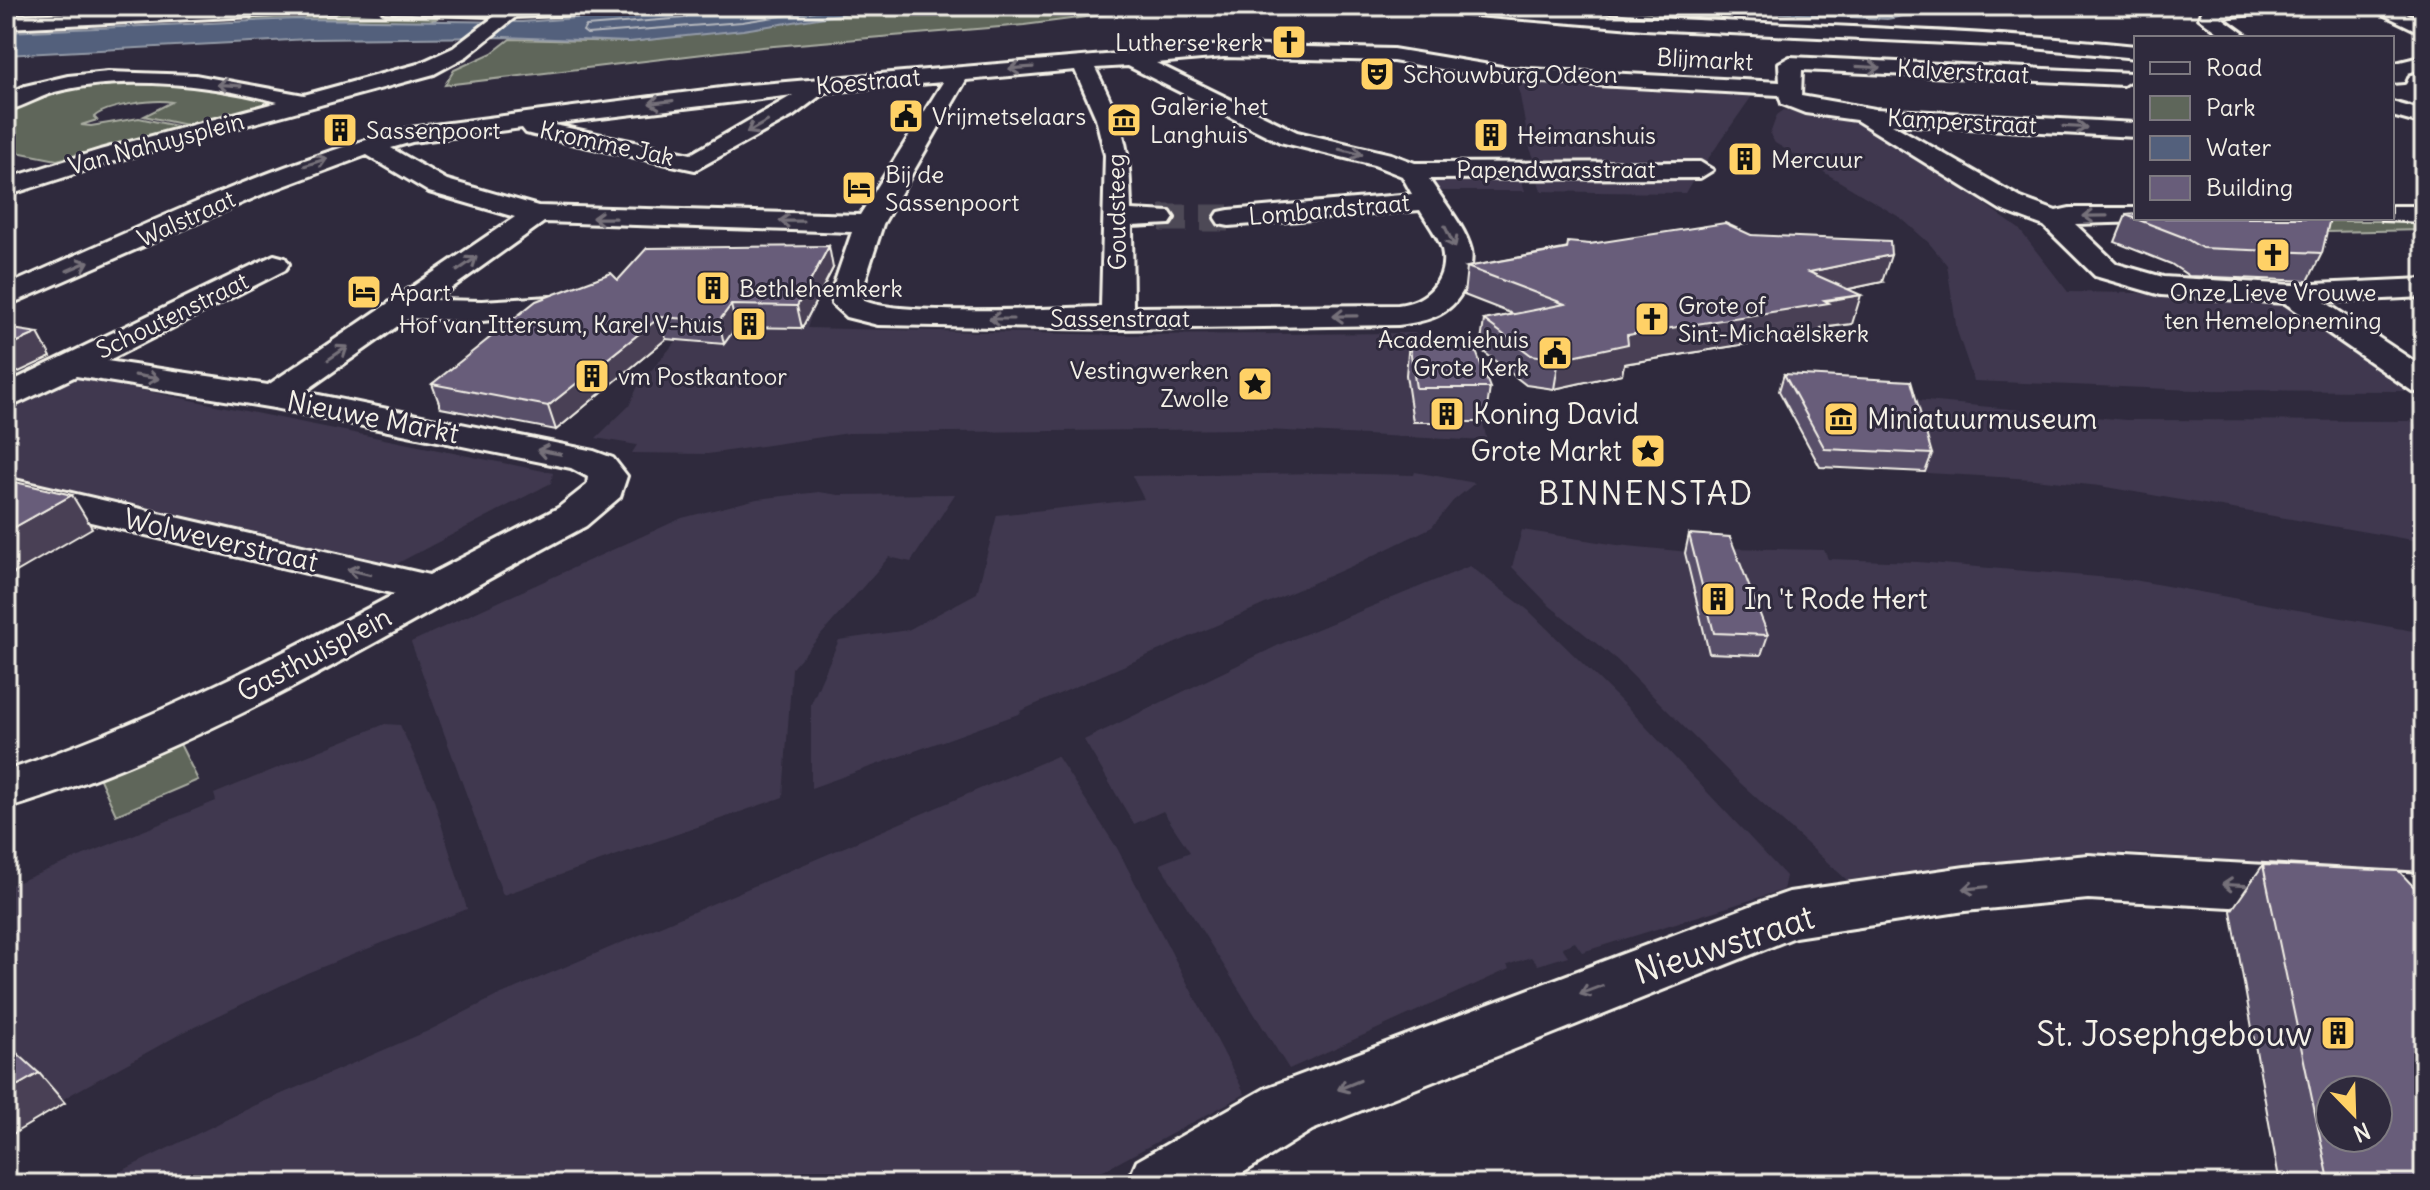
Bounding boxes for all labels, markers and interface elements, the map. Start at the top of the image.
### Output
church icon: Lutherse kerk [1270,23,1308,61]
place label: Lutherse kerk [1115,27,1263,57]
legend [2134,36,2394,220]
street label: Blijmarkt [1656,41,1754,77]
text: Road [2206,52,2262,82]
street label: Kalverstraat [1896,53,2030,89]
theatre icon: Schouwburg Odeon [1358,55,1396,93]
place label: Schouwburg Odeon [1403,59,1618,89]
one-way arrow [1854,59,1881,74]
street label: Koestraat [814,61,922,101]
one-way arrow [1008,61,1034,76]
one-way arrow [216,78,243,93]
place label: Galerie het Langhuis [1150,91,1268,149]
text: Park [2206,92,2256,122]
one-way arrow [649,95,674,110]
public building icon: Vrijmetselaars [887,97,925,135]
place label: Vrijmetselaars [932,101,1086,131]
museum icon: Galerie het Langhuis [1105,101,1143,139]
street label: Kamperstraat [1886,102,2038,140]
street label: Van Nahuysplein [65,105,247,181]
building icon: Sassenpoort [321,111,359,149]
street label: Kromme Jak [537,114,677,172]
place label: Sassenpoort [366,115,500,145]
building icon: Heimanshuis [1472,116,1510,154]
one-way arrow [746,119,769,135]
place label: Heimanshuis [1517,120,1656,150]
one-way arrow [2061,120,2088,135]
text: Water [2206,132,2271,162]
building icon: Mercuur [1726,140,1764,178]
place label: Mercuur [1771,144,1863,174]
one-way arrow [1338,145,1364,160]
one-way arrow [303,153,328,168]
street label: Goudsteeg [1100,153,1132,271]
street label: Papendwarsstraat [1456,154,1656,184]
place label: Bij de Sassenpoort [885,159,1019,217]
hotel icon: Bij de Sassenpoort [840,169,878,207]
text: Building [2206,172,2293,202]
street label: Walstraat [132,183,240,253]
street label: Lombardstraat [1247,187,1411,231]
one-way arrow [2082,208,2109,223]
one-way arrow [591,210,618,225]
one-way arrow [778,214,805,229]
one-way arrow [1443,225,1458,249]
church icon: Onze Lieve Vrouwe ten Hemelopneming [2254,236,2292,274]
one-way arrow [455,256,477,272]
one-way arrow [65,257,90,272]
street label: Schoutenstraat [91,265,253,365]
building icon: Bethlehemkerk [694,269,732,307]
hotel icon: Apart [345,273,383,311]
place label: Bethlehemkerk [739,273,903,303]
place label: Apart [390,277,451,307]
place label: Onze Lieve Vrouwe ten Hemelopneming [2164,277,2382,335]
place label: Grote of Sint-Michaëlskerk [1678,290,1869,348]
church icon: Grote of Sint-Michaëlskerk [1633,300,1671,338]
street label: Sassenstraat [1050,303,1190,333]
building icon: Hof van Ittersum, Karel V-huis [730,305,768,343]
one-way arrow [1332,308,1359,324]
place label: Hof van Ittersum, Karel V-huis [399,309,723,339]
one-way arrow [988,311,1015,326]
place label: Academiehuis Grote Kerk [1378,324,1529,382]
public building icon: Academiehuis Grote Kerk [1536,334,1574,372]
one-way arrow [326,345,348,361]
place label: Vestingwerken Zwolle [1070,355,1229,413]
building icon: vm Postkantoor [573,357,611,395]
place label: vm Postkantoor [618,361,787,391]
place icon: Vestingwerken Zwolle [1236,365,1274,403]
one-way arrow [134,370,159,385]
street label: Nieuwe Markt [284,383,462,451]
building icon: Koning David [1428,395,1466,433]
place label: Koning David [1473,396,1639,432]
museum icon: Miniatuurmuseum [1822,400,1860,438]
place label: Miniatuurmuseum [1867,401,2097,437]
place icon: Grote Markt [1629,432,1667,470]
place label: Grote Markt [1471,433,1622,469]
one-way arrow [537,444,563,459]
district label: BINNENSTAD [1538,473,1754,514]
street label: Wolweverstraat [120,500,322,580]
one-way arrow [347,564,372,579]
building icon: In 't Rode Hert [1699,580,1737,618]
place label: In 't Rode Hert [1744,581,1928,617]
street label: Gasthuisplein [231,598,397,710]
one-way arrow [2221,877,2248,892]
one-way arrow [1962,881,1989,896]
street label: Nieuwstraat [1629,895,1819,993]
one-way arrow [1579,984,1603,998]
place label: St. Josephgebouw [2036,1012,2312,1055]
building icon: St. Josephgebouw [2319,1014,2357,1052]
north arrow [2314,1074,2394,1154]
one-way arrow [1337,1079,1362,1093]
text: N [2349,1117,2374,1148]

